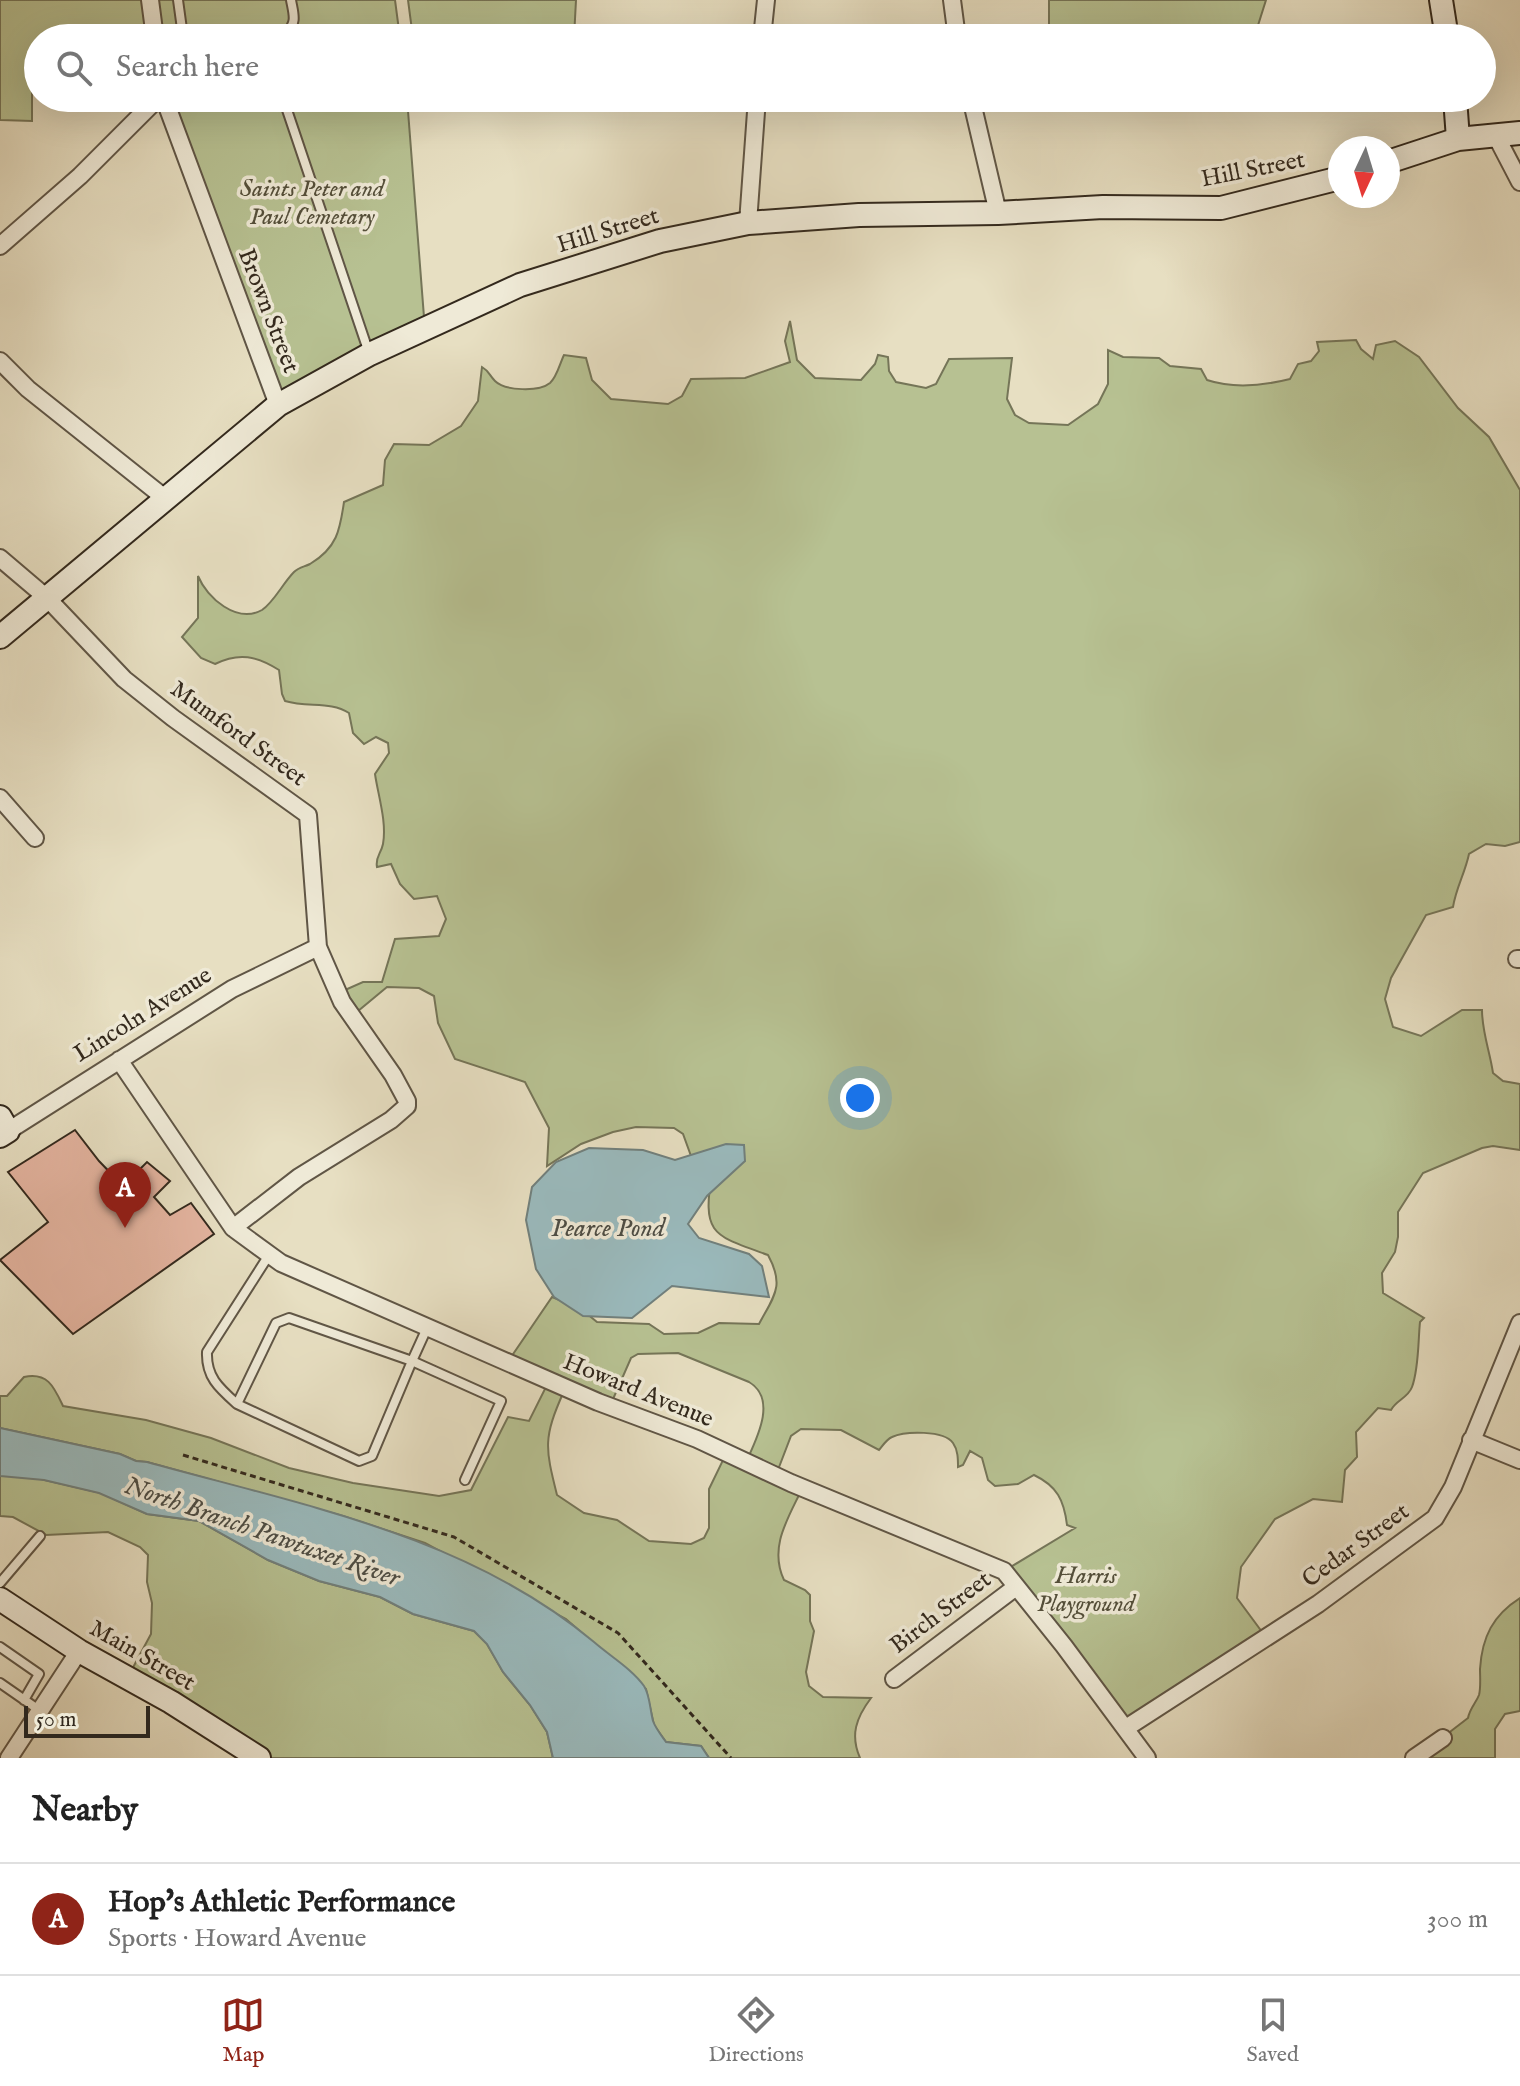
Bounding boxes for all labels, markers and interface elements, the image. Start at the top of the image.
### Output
search box [24,24,1496,112]
icon: search [52,46,96,90]
text: Search here [116,49,259,87]
north arrow [1328,136,1400,208]
street label: Hill Street [1198,145,1308,195]
park label: Saints Peter and Paul Cemetary [240,174,386,233]
street label: Hill Street [553,201,663,261]
street label: Brown Street [230,244,306,378]
street label: Mumford Street [164,674,312,794]
street label: Lincoln Avenue [68,960,218,1070]
your location [840,1078,880,1118]
pin: A [99,1162,151,1228]
water label: Pearce Pond [551,1212,667,1245]
street label: Howard Avenue [558,1347,718,1435]
water label: North Branch Pawtuxet River [120,1469,405,1595]
street label: Cedar Street [1296,1497,1416,1595]
park label: Harris Playground [1037,1561,1137,1620]
street label: Birch Street [884,1565,998,1661]
street label: Main Street [84,1613,200,1699]
scale bar [24,1702,150,1738]
text: 50 m [36,1706,77,1734]
text: Nearby [32,1789,138,1832]
text: Hop's Athletic Performance [108,1884,455,1922]
text: A [49,1903,67,1936]
text: 300 m [1427,1903,1488,1936]
text: Sports · Howard Avenue [108,1922,367,1955]
tab: Map [221,1993,265,2069]
tab: Directions [708,1993,804,2069]
tab: Saved [1247,1993,1299,2069]

